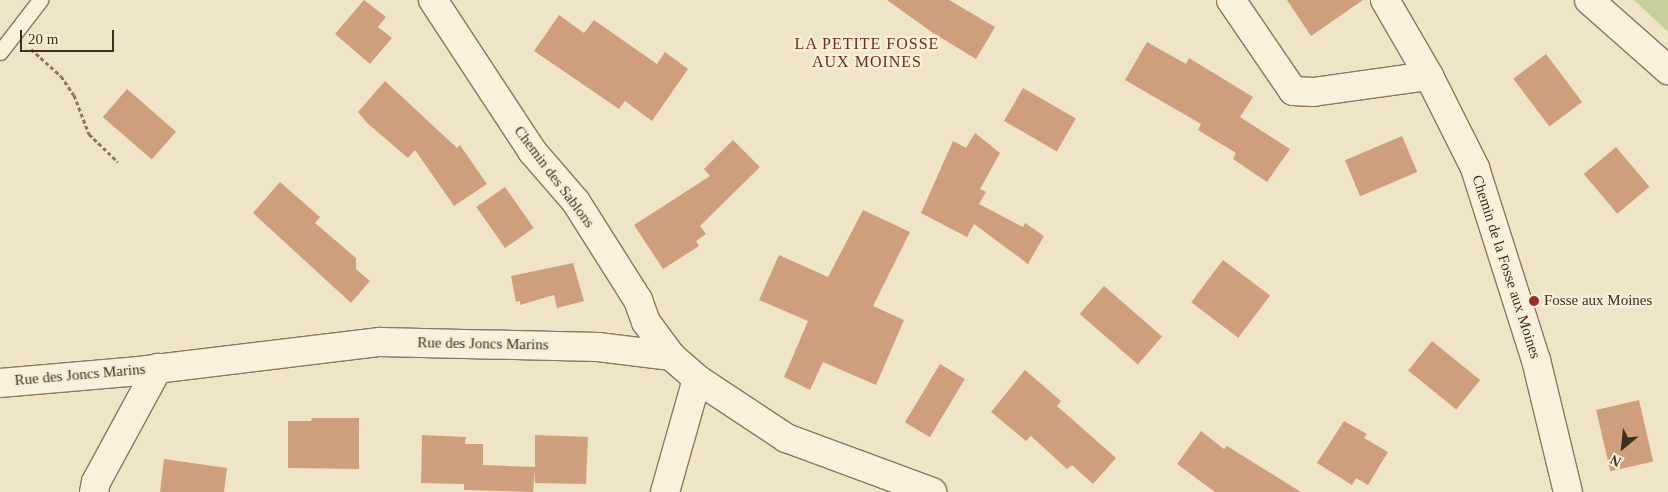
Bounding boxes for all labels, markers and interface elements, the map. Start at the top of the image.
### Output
scale bar [22,20,116,52]
text: 20 m [28,31,58,47]
district label: LA PETITE FOSSE AUX MOINES [792,34,942,72]
street label: Chemin des Sablons [510,123,598,231]
street label: Chemin de la Fosse aux Moines [1468,173,1544,361]
place label: Fosse aux Moines [1544,292,1652,310]
marker: Fosse aux Moines [1528,295,1540,307]
street label: Rue des Joncs Marins [417,334,549,354]
street label: Rue des Joncs Marins [14,360,146,390]
north arrow [1598,422,1648,472]
text: N [1608,452,1624,470]

